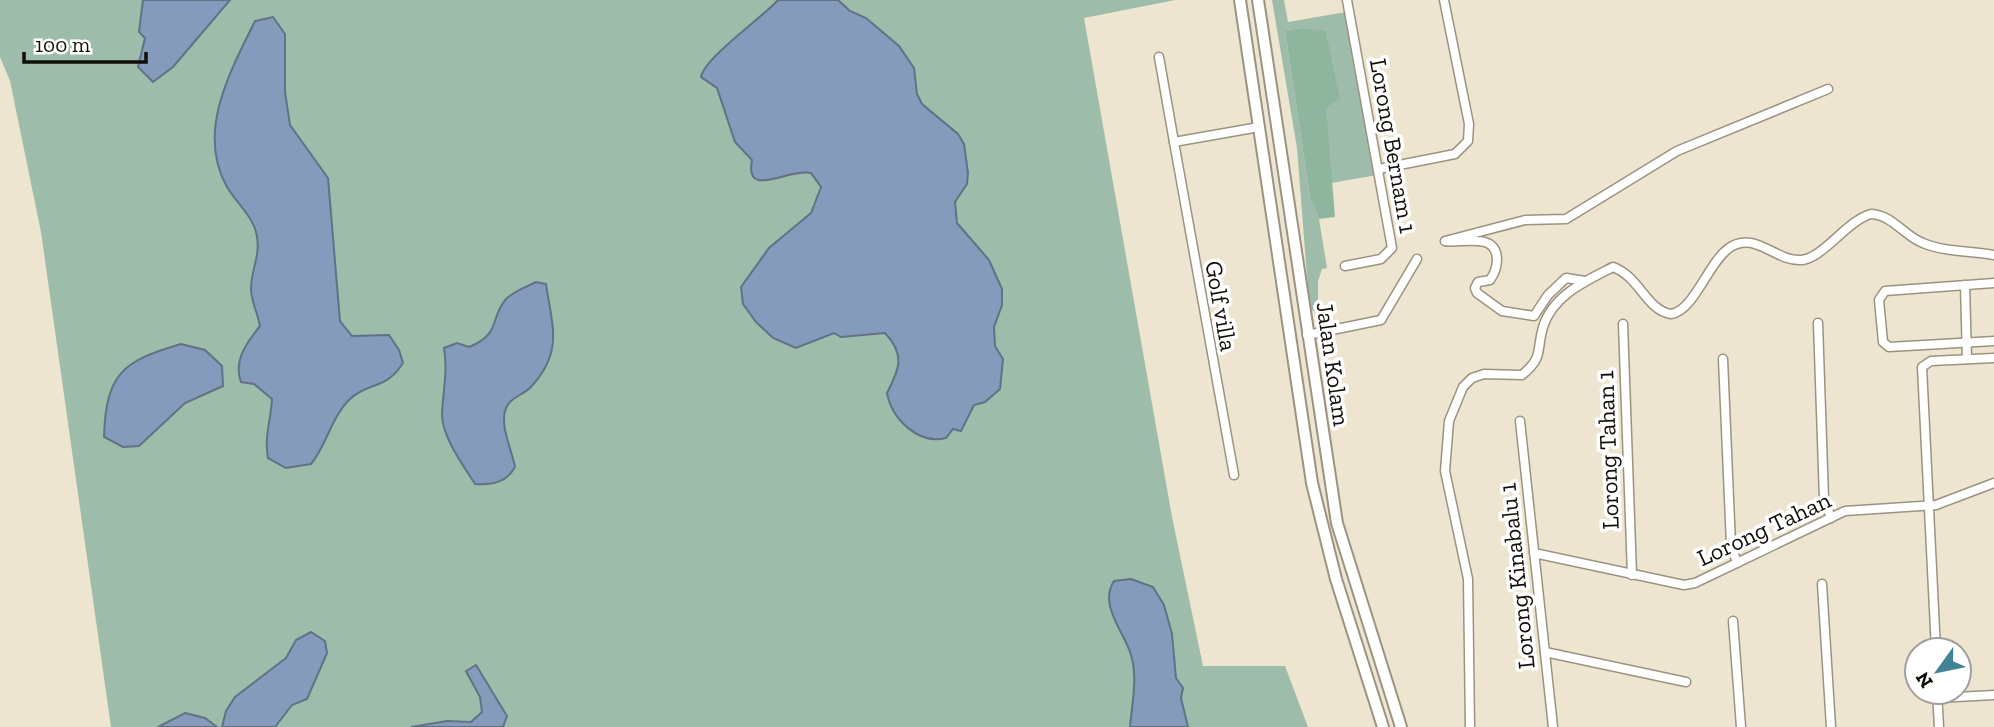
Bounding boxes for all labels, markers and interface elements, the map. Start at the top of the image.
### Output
scale bar [24,21,147,65]
text: 100 m [35,32,90,57]
street label: Lorong Bernam 1 [1364,56,1423,235]
street label: Golf villa [1199,259,1244,354]
street label: Jalan Kolam [1310,300,1357,428]
street label: Lorong Tahan 1 [1590,370,1625,530]
street label: Lorong Kinabalu 1 [1492,482,1541,670]
street label: Lorong Tahan [1692,485,1836,572]
north arrow [1903,636,1973,706]
text: N [1911,668,1938,692]

